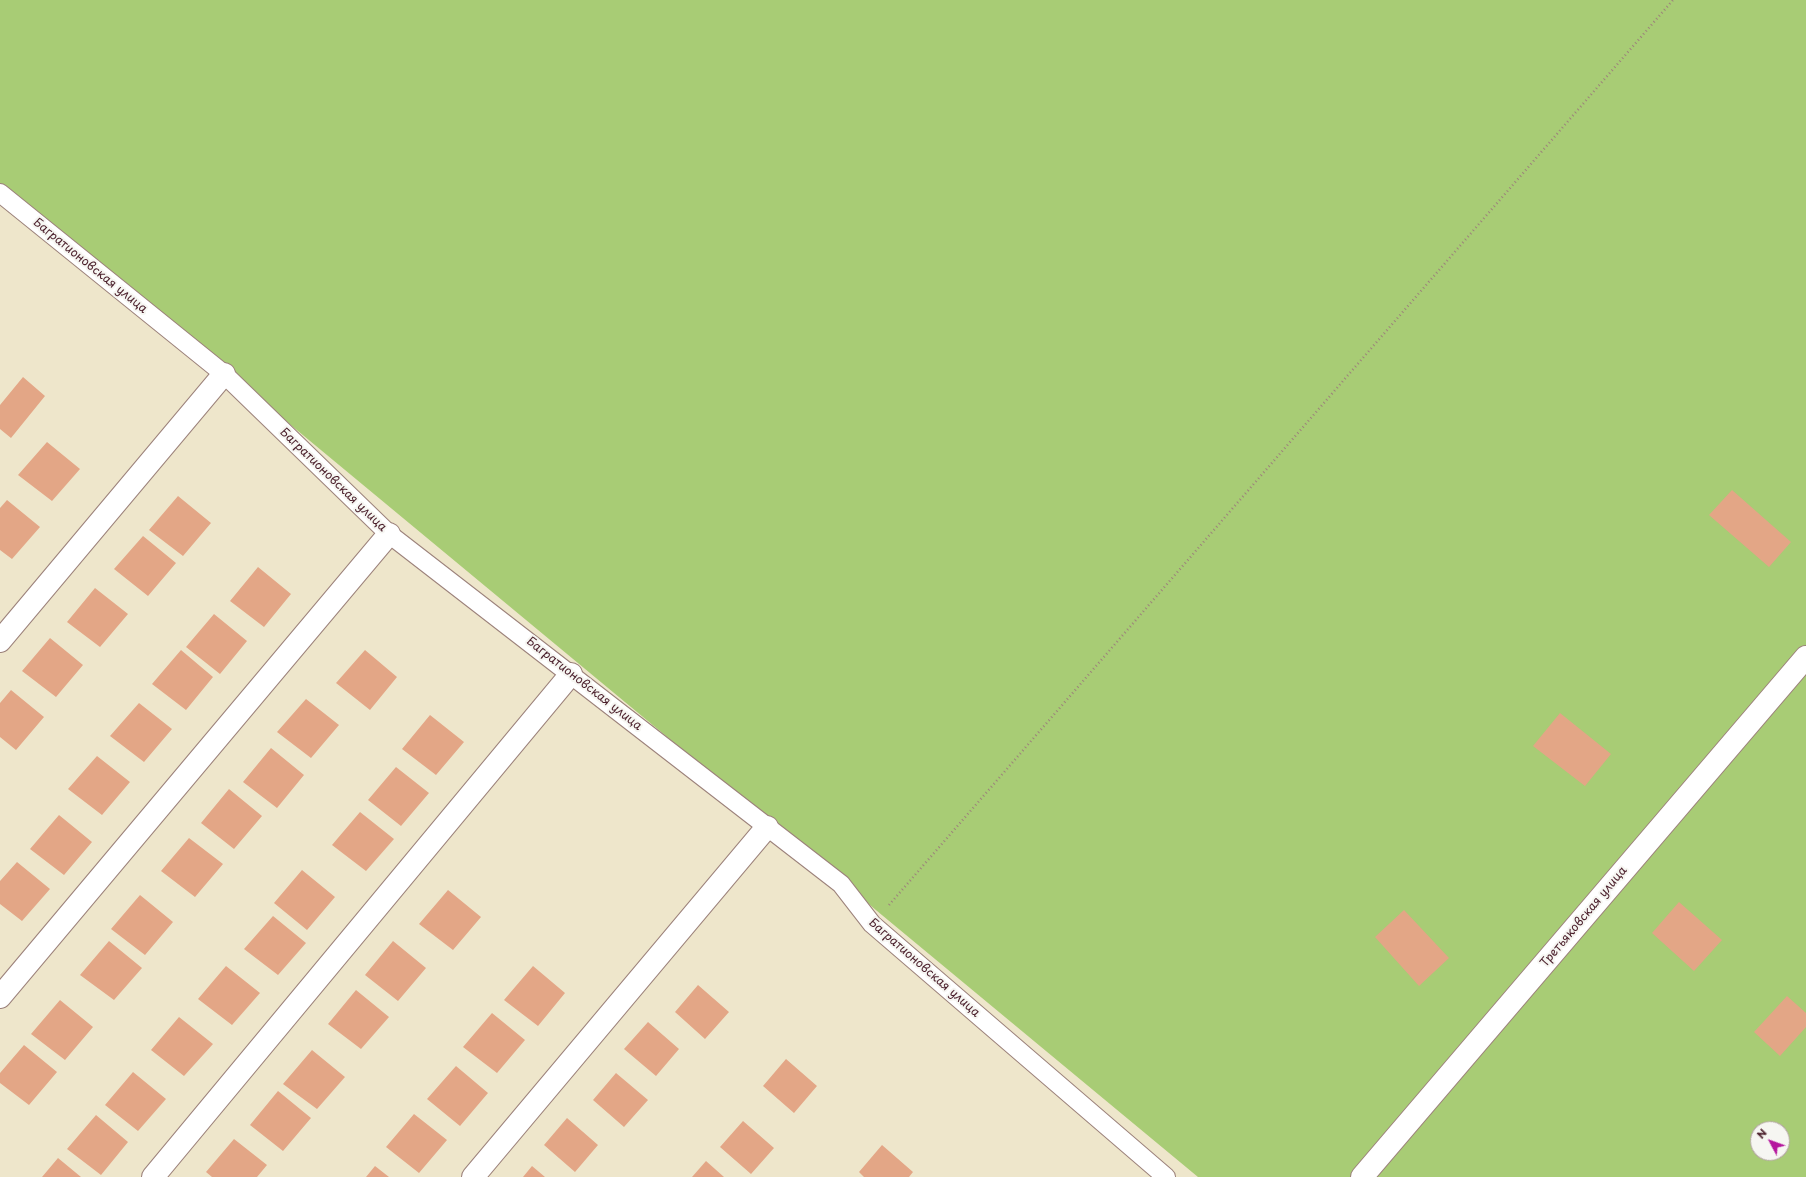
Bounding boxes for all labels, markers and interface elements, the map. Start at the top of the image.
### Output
street label: Багратионовская улица [30,215,150,317]
street label: Багратионовская улица [277,425,389,535]
street label: Багратионовская улица [523,634,645,734]
street label: Третьяковская улица [1538,864,1630,970]
street label: Багратионовская улица [865,916,983,1020]
north arrow [1750,1121,1790,1161]
text: N [1752,1125,1771,1142]

